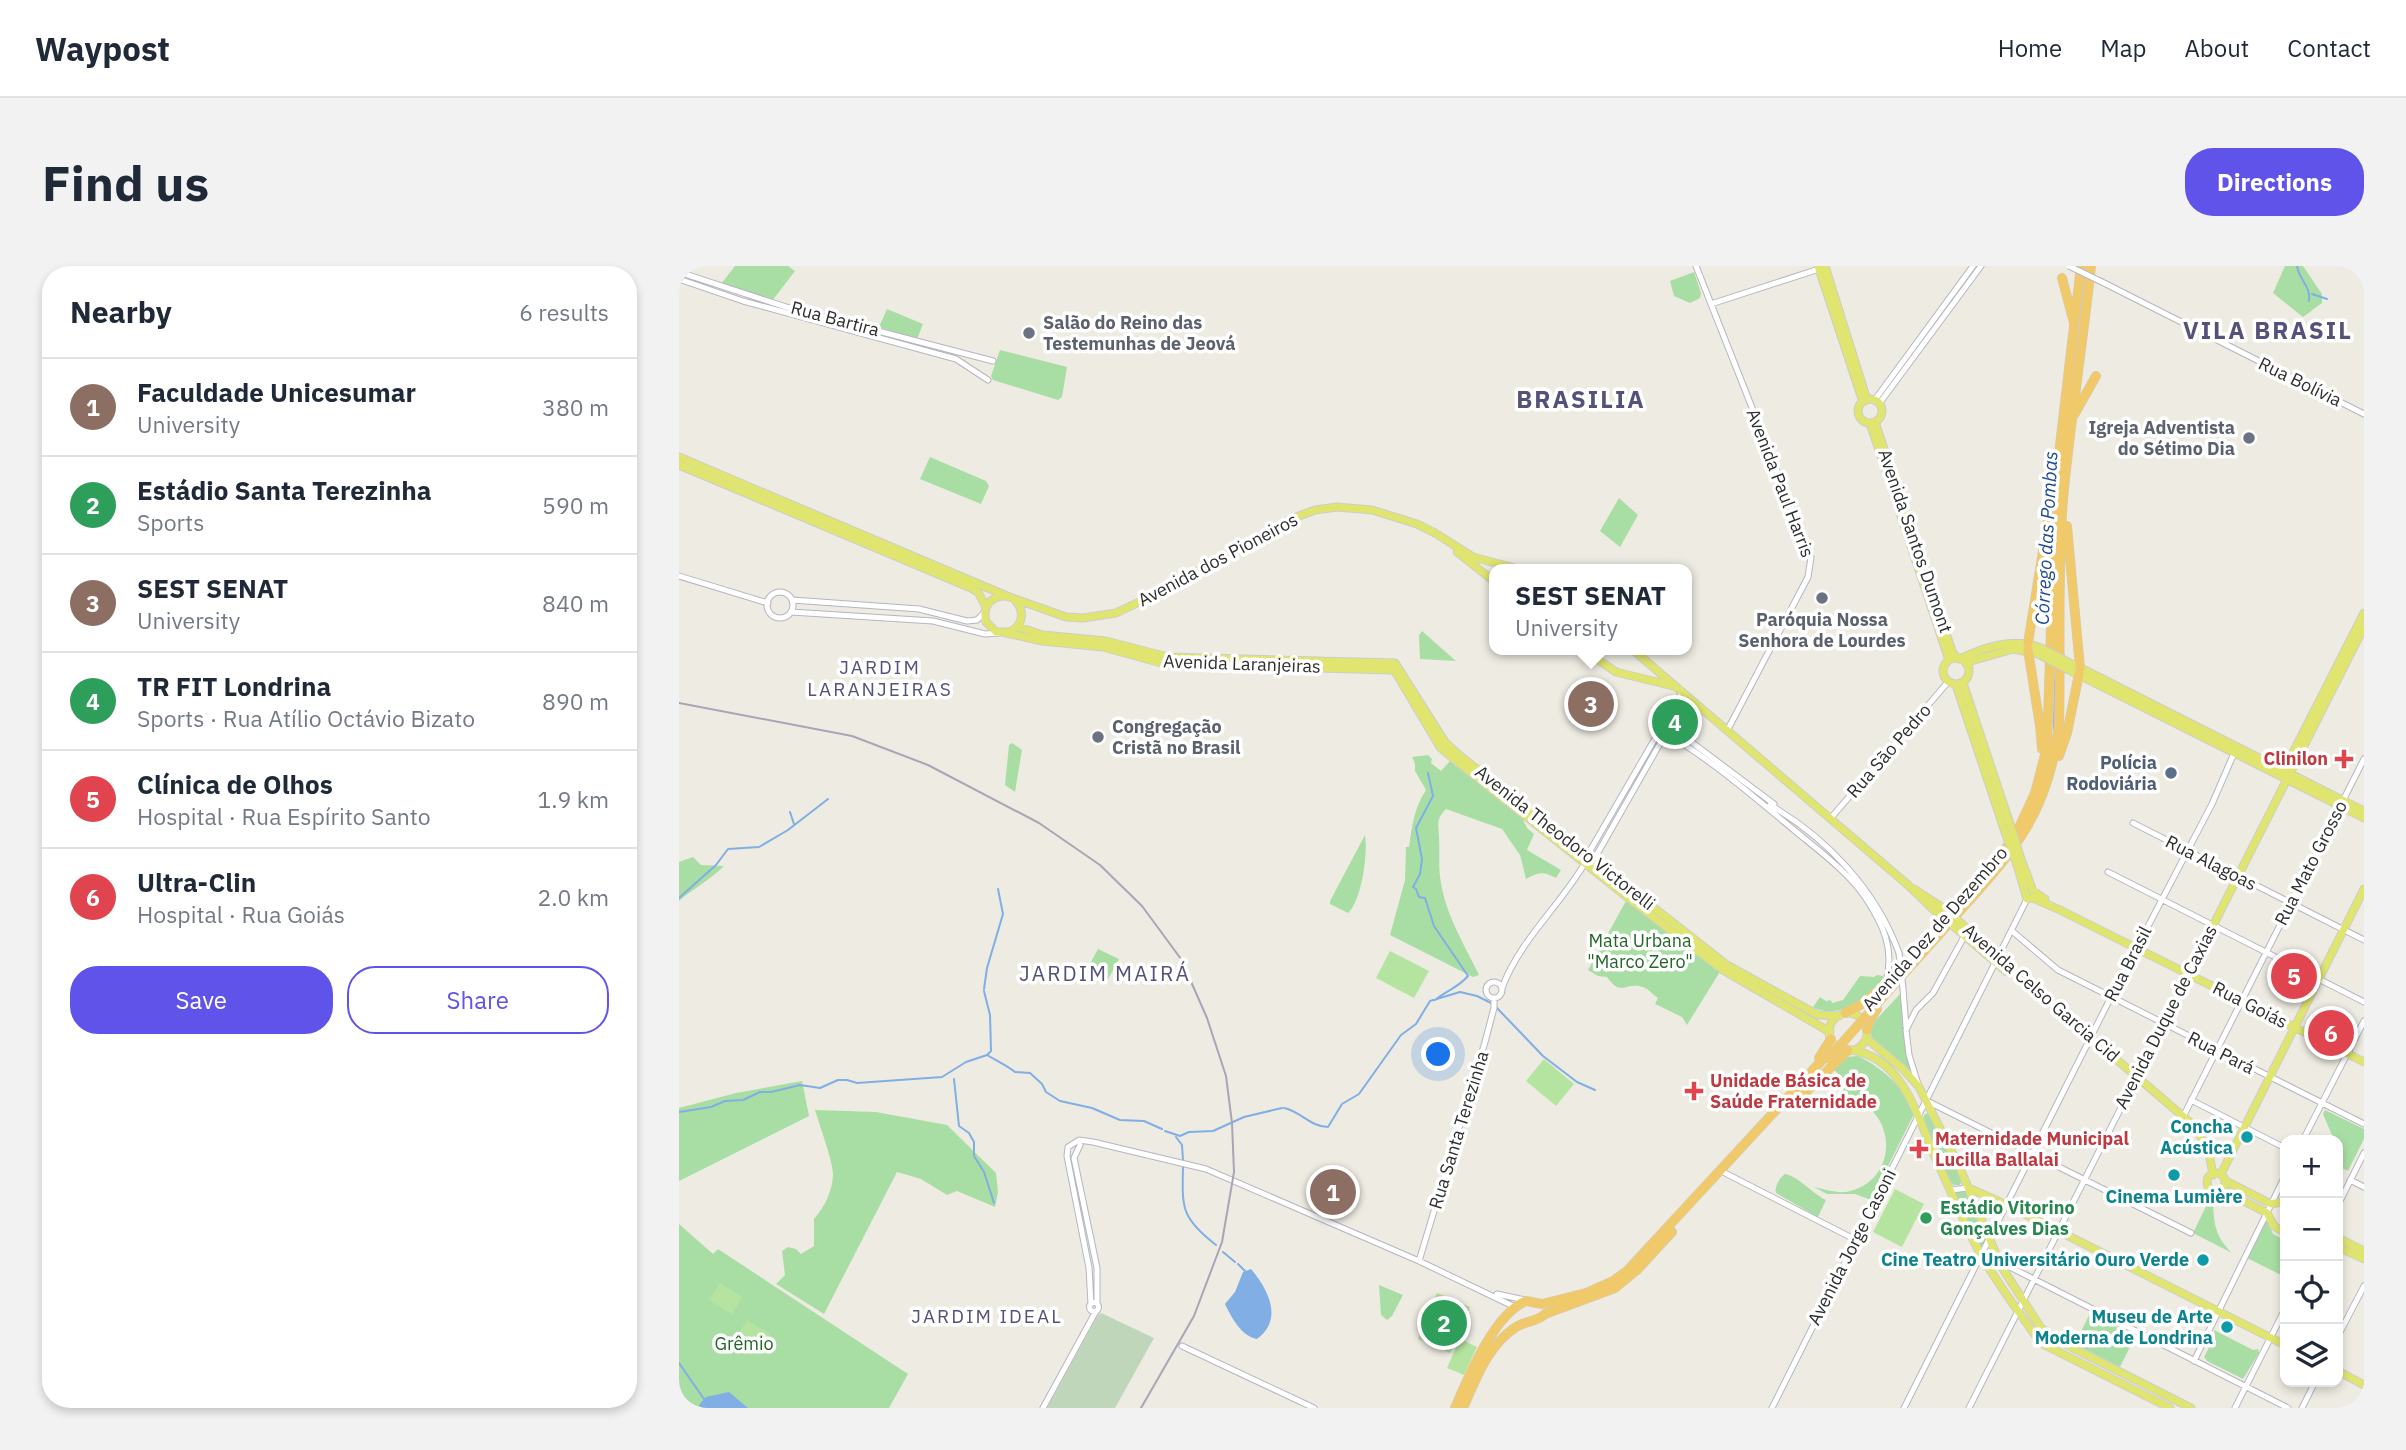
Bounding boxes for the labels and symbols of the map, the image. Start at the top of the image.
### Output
street label: Rua Bartira [788,296,882,341]
place label: Salão do Reino das Testemunhas de Jeová [1043,311,1235,355]
district label: VILA BRASIL [2183,314,2353,346]
marker: Salão do Reino das Testemunhas de Jeová [1021,325,1037,341]
street label: Rua Bolívia [2255,352,2346,412]
district label: BRASILIA [1516,383,1646,415]
street label: Avenida Paul Harris [1742,405,1819,560]
place label: Igreja Adventista do Sétimo Dia [2089,416,2235,460]
marker: Igreja Adventista do Sétimo Dia [2241,430,2257,446]
street label: Avenida Santos Dumont [1873,446,1958,636]
water label: Córrego das Pombas [2029,451,2063,625]
street label: Avenida dos Pioneiros [1134,508,1302,611]
marker: Paróquia Nossa Senhora de Lourdes [1814,590,1830,606]
place label: Paróquia Nossa Senhora de Lourdes [1738,608,1906,652]
street label: Avenida Laranjeiras [1163,649,1321,678]
district label: JARDIM LARANJEIRAS [807,655,953,701]
pin: 3 [1568,678,1614,730]
pin: 4 [1652,696,1698,748]
street label: Rua São Pedro [1841,699,1936,803]
place label: Congregação Cristã no Brasil [1112,715,1241,759]
marker: Congregação Cristã no Brasil [1090,729,1106,745]
place label: Clinilon [2263,747,2328,770]
marker: Clinilon [2334,749,2354,769]
place label: Polícia Rodoviária [2066,751,2157,795]
street label: Avenida Theodoro Victorelli [1471,760,1660,915]
marker: Polícia Rodoviária [2163,765,2179,781]
street label: Rua Mato Grosso [2269,797,2352,929]
street label: Rua Alagoas [2162,830,2261,895]
street label: Avenida Dez de Dezembro [1857,842,2012,1016]
street label: Avenida Celso Garcia Cid [1958,918,2124,1067]
street label: Avenida Duque de Caxias [2109,921,2222,1113]
street label: Rua Brasil [2099,922,2156,1005]
park label: Mata Urbana "Marco Zero" [1587,929,1693,973]
pin: 5 [2271,950,2317,1002]
district label: JARDIM MAIRÁ [1019,959,1191,987]
street label: Rua Goiás [2209,976,2292,1033]
pin: 6 [2308,1007,2354,1059]
street label: Rua Pará [2184,1026,2259,1079]
your location [1421,1037,1455,1071]
street label: Rua Santa Terezinha [1424,1048,1494,1212]
place label: Unidade Básica de Saúde Fraternidade [1710,1069,1877,1113]
marker: Unidade Básica de Saúde Fraternidade [1684,1081,1704,1101]
place label: Concha Acústica [2160,1115,2233,1159]
place label: Maternidade Municipal Lucilla Ballalai [1935,1127,2129,1171]
marker: Concha Acústica [2239,1129,2255,1145]
marker: Maternidade Municipal Lucilla Ballalai [1909,1139,1929,1159]
street label: Avenida Jorge Casoni [1802,1165,1901,1329]
pin: 1 [1310,1166,1356,1218]
marker: Cinema Lumière [2166,1167,2182,1183]
place label: Cinema Lumière [2105,1185,2243,1208]
place label: Estádio Vitorino Gonçalves Dias [1940,1196,2075,1240]
marker: Estádio Vitorino Gonçalves Dias [1918,1210,1934,1226]
place label: Cine Teatro Universitário Ouro Verde [1881,1248,2189,1271]
marker: Cine Teatro Universitário Ouro Verde [2195,1252,2211,1268]
pin: 2 [1421,1297,1467,1349]
district label: JARDIM IDEAL [911,1304,1063,1328]
place label: Museu de Arte Moderna de Londrina [2035,1305,2213,1349]
marker: Museu de Arte Moderna de Londrina [2219,1319,2235,1335]
park label: Grêmio [714,1332,774,1355]

